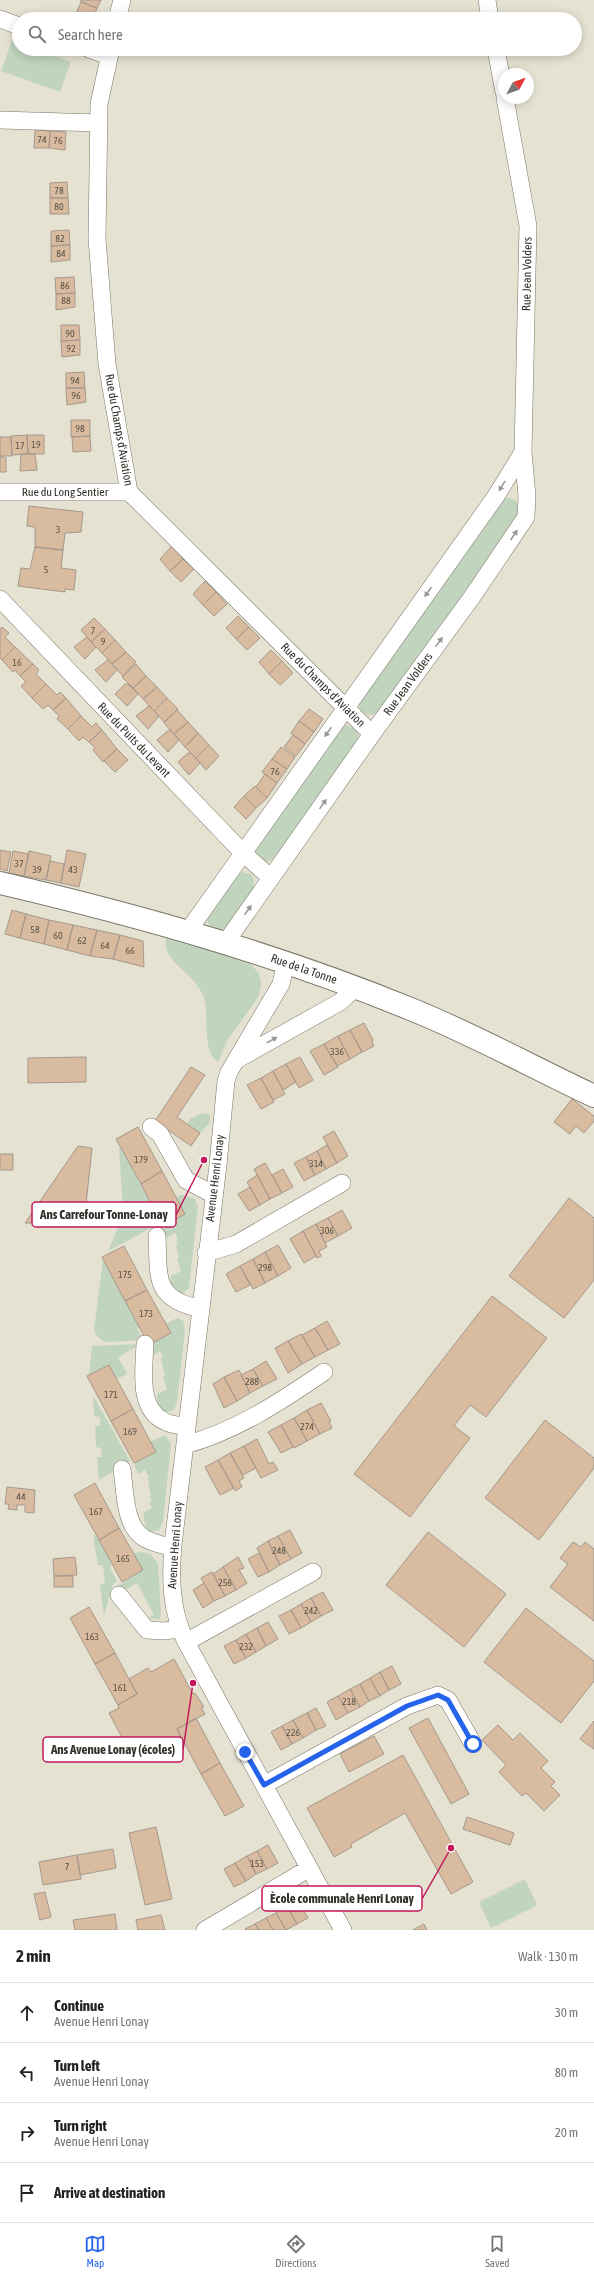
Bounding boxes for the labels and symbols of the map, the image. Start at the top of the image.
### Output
north arrow [498,68,534,104]
house number: 74 [37,134,47,145]
house number: 76 [53,135,63,146]
house number: 78 [54,185,64,196]
house number: 80 [54,201,64,212]
house number: 82 [55,233,65,244]
street label: Rue Jean Volders [519,237,535,311]
house number: 84 [56,248,66,259]
house number: 86 [60,280,70,291]
house number: 88 [61,295,71,306]
house number: 90 [65,328,75,339]
house number: 92 [66,343,76,354]
street label: Rue du Champs d'Aviation [102,373,136,487]
house number: 94 [70,375,80,386]
house number: 96 [71,390,81,401]
house number: 98 [75,423,85,434]
house number: 19 [31,439,41,450]
house number: 17 [15,440,25,451]
one-way arrow [499,480,506,492]
street label: Rue du Long Sentier [22,485,109,499]
house number: 3 [56,524,61,535]
one-way arrow [510,530,518,540]
house number: 5 [44,564,49,575]
one-way arrow [424,587,432,597]
house number: 7 [91,625,96,636]
house number: 9 [101,636,106,647]
one-way arrow [435,636,444,647]
street label: Rue du Champs d'Aviation [278,640,368,730]
street label: Rue Jean Volders [380,650,436,718]
house number: 16 [12,657,22,668]
street label: Rue du Puits du Levant [95,700,174,781]
one-way arrow [324,727,332,737]
house number: 76 [270,766,280,777]
one-way arrow [319,799,327,809]
house number: 37 [14,858,24,869]
house number: 39 [32,864,42,875]
house number: 43 [68,864,78,875]
one-way arrow [244,905,252,916]
house number: 58 [30,924,40,935]
house number: 60 [53,930,63,941]
house number: 62 [77,935,87,946]
house number: 64 [100,940,110,951]
house number: 66 [125,945,135,956]
street label: Rue de la Tonne [269,951,339,987]
one-way arrow [266,1037,278,1044]
house number: 336 [330,1046,344,1057]
street label: Avenue Henri Lonay [203,1134,227,1222]
house number: 179 [134,1154,148,1165]
house number: 314 [309,1158,323,1169]
callout: Ans Carrefour Tonne-Lonay [32,1202,176,1227]
text: Ans Carrefour Tonne-Lonay [39,1207,169,1222]
house number: 306 [320,1225,334,1236]
house number: 298 [258,1262,272,1273]
house number: 175 [118,1269,132,1280]
house number: 173 [139,1308,153,1319]
house number: 288 [245,1376,259,1387]
house number: 171 [104,1389,118,1400]
house number: 274 [300,1421,314,1432]
house number: 169 [123,1426,137,1437]
house number: 44 [16,1491,26,1502]
street label: Avenue Henri Lonay [165,1501,185,1589]
house number: 167 [89,1506,103,1517]
house number: 248 [272,1545,286,1556]
house number: 165 [116,1553,130,1564]
house number: 256 [218,1577,232,1588]
house number: 242 [304,1605,318,1616]
house number: 163 [85,1631,99,1642]
house number: 232 [239,1641,253,1652]
house number: 161 [113,1682,127,1693]
house number: 218 [342,1696,356,1707]
house number: 226 [286,1727,300,1738]
route start [464,1735,482,1753]
callout: Ans Avenue Lonay (écoles) [43,1737,183,1762]
text: Ans Avenue Lonay (écoles) [50,1742,175,1757]
route end [236,1743,254,1761]
house number: 153 [250,1858,264,1869]
house number: 7 [65,1861,70,1872]
callout: Ècole communale Henri Lonay [262,1886,422,1911]
text: Ècole communale Henri Lonay [270,1891,415,1906]

